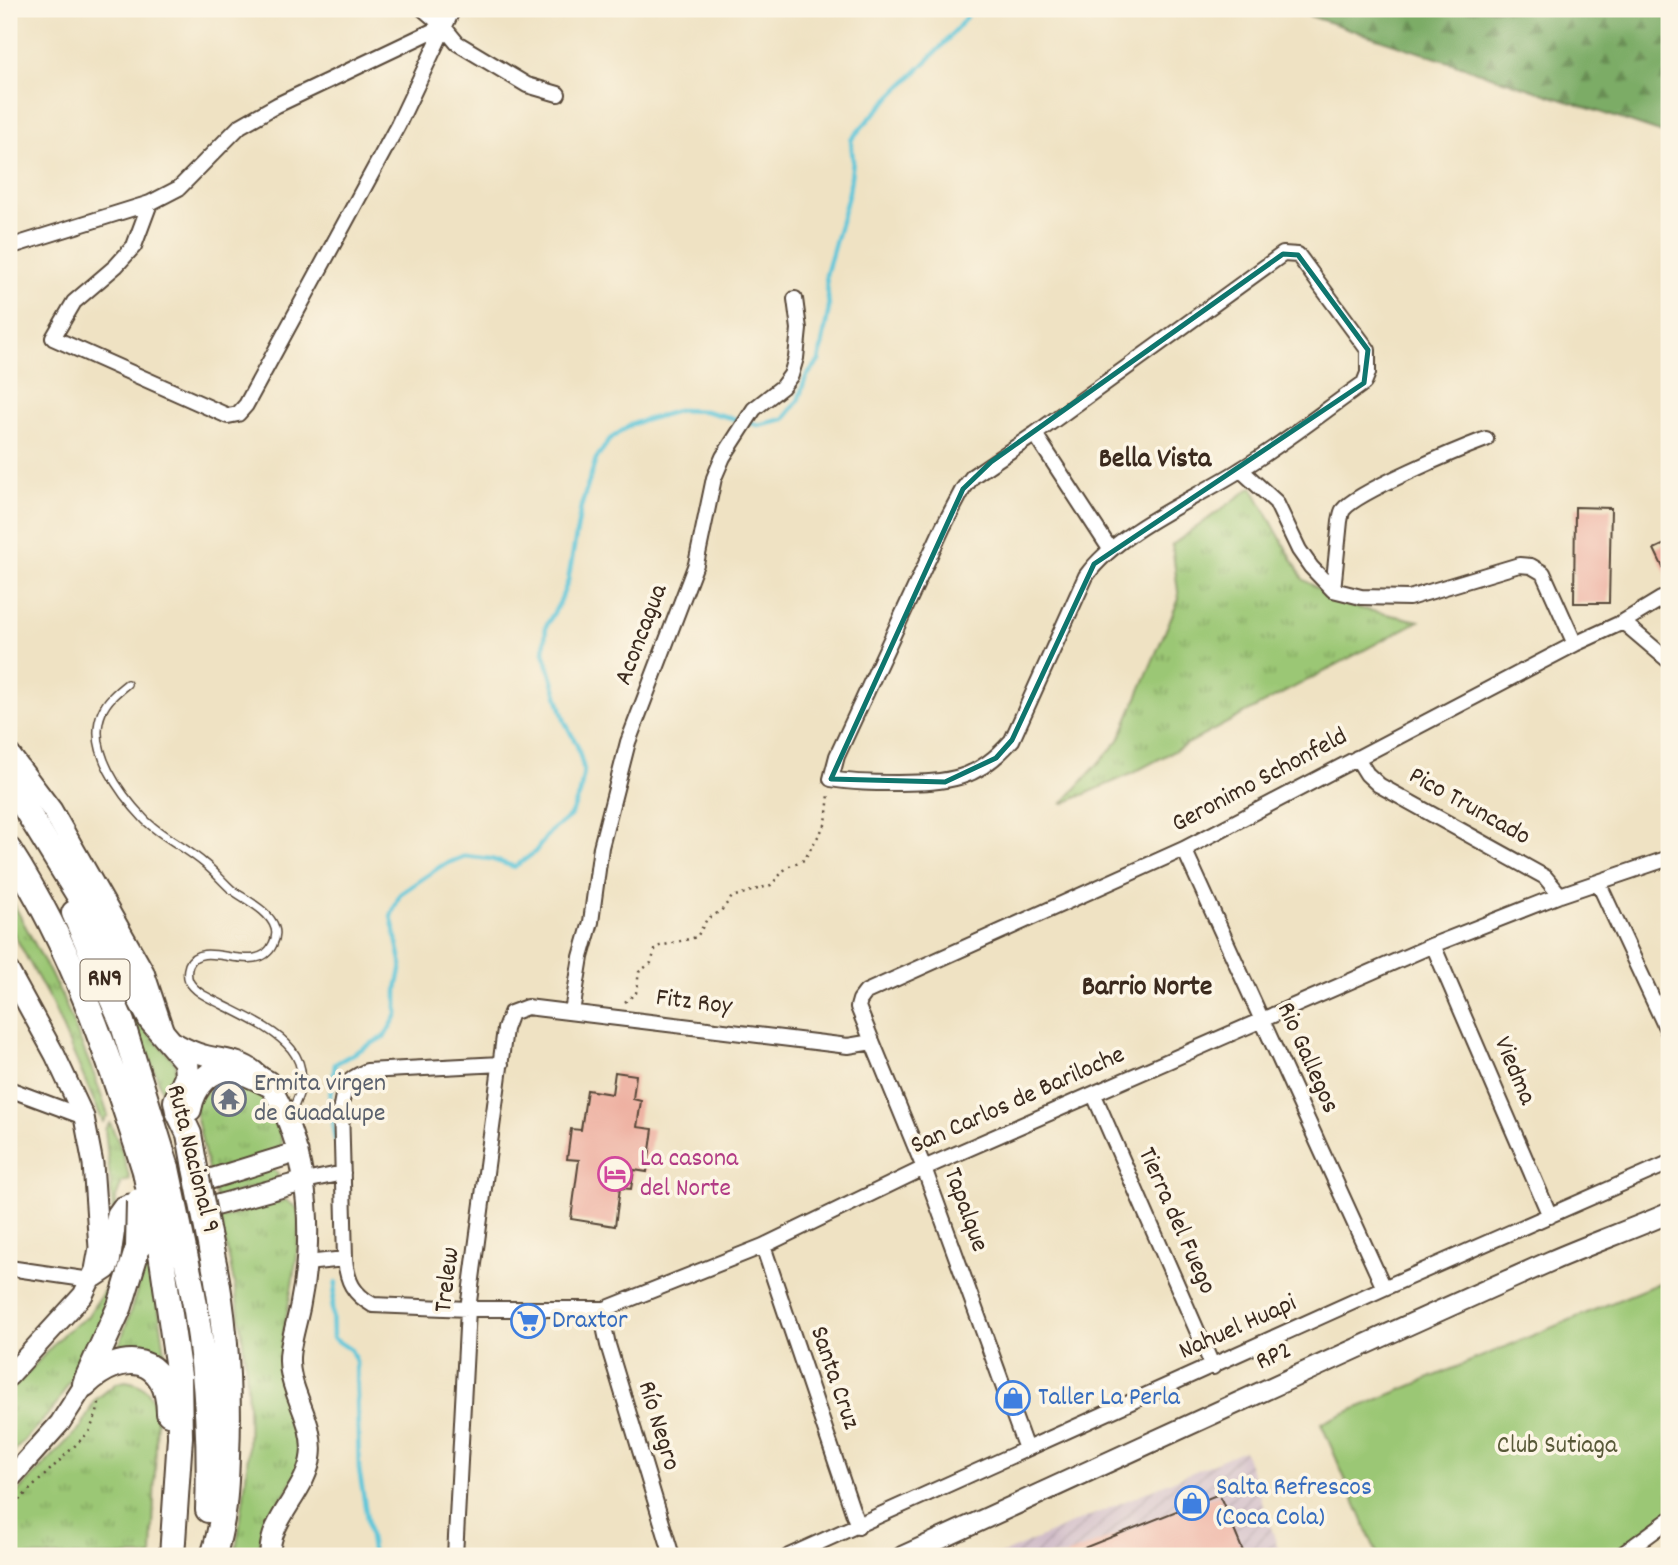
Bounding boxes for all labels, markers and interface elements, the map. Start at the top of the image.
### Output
district label: Bella Vista [1099,441,1212,481]
street label: Aconcagua [606,578,678,691]
street label: Geronimo Schonfeld [1166,719,1354,843]
street label: Pico Truncado [1401,758,1537,856]
road number: RN9 [80,960,130,1000]
district label: Barrio Norte [1082,969,1212,1009]
street label: Fitz Roy [654,980,735,1026]
street label: Rio Gallegos [1266,997,1348,1119]
street label: Viedma [1483,1031,1545,1112]
street label: San Carlos de Bariloche [905,1037,1131,1165]
place label: Ermita virgen de Guadalupe [254,1066,386,1133]
temple icon: Ermita virgen de Guadalupe [210,1080,248,1118]
street label: Ruta Nacional 9 [156,1081,228,1237]
place label: La casona del Norte [640,1141,739,1208]
street label: Tierra del Fuego [1127,1142,1225,1300]
hotel icon: La casona del Norte [596,1155,634,1193]
street label: Tapalque [933,1163,997,1257]
street label: Trelew [426,1245,470,1315]
street label: Nahuel Huapi [1173,1286,1303,1370]
supermarket icon: Draxtor [509,1302,547,1340]
place label: Draxtor [552,1303,628,1340]
street label: Santa Cruz [799,1321,869,1435]
street label: RP2 [1250,1333,1298,1381]
street label: Río Negro [627,1377,689,1475]
shop icon: Taller La Perla [994,1379,1032,1417]
place label: Taller La Perla [1038,1380,1181,1417]
park label: Club Sutiaga [1497,1428,1618,1465]
place label: Salta Refrescos (Coca Cola) [1216,1470,1372,1537]
shop icon: Salta Refrescos (Coca Cola) [1173,1484,1211,1522]

